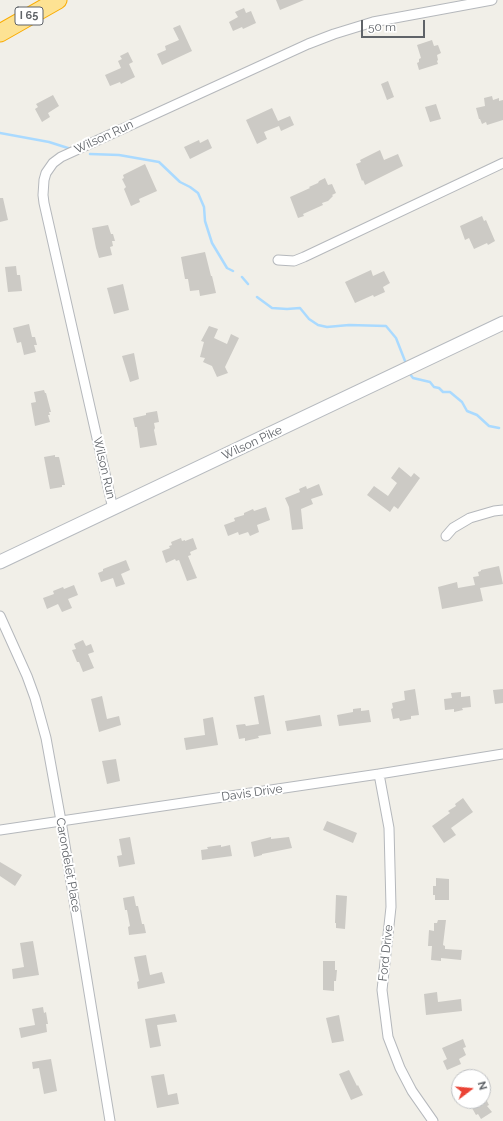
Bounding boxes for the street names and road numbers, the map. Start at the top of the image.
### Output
road number: I 65 [15,7,43,25]
street label: Wilson Run [72,117,136,157]
street label: Wilson Pike [220,423,284,463]
street label: Wilson Run [90,436,118,500]
street label: Davis Drive [221,782,283,804]
street label: Carondelet Place [53,817,83,913]
street label: Ford Drive [376,924,396,982]

